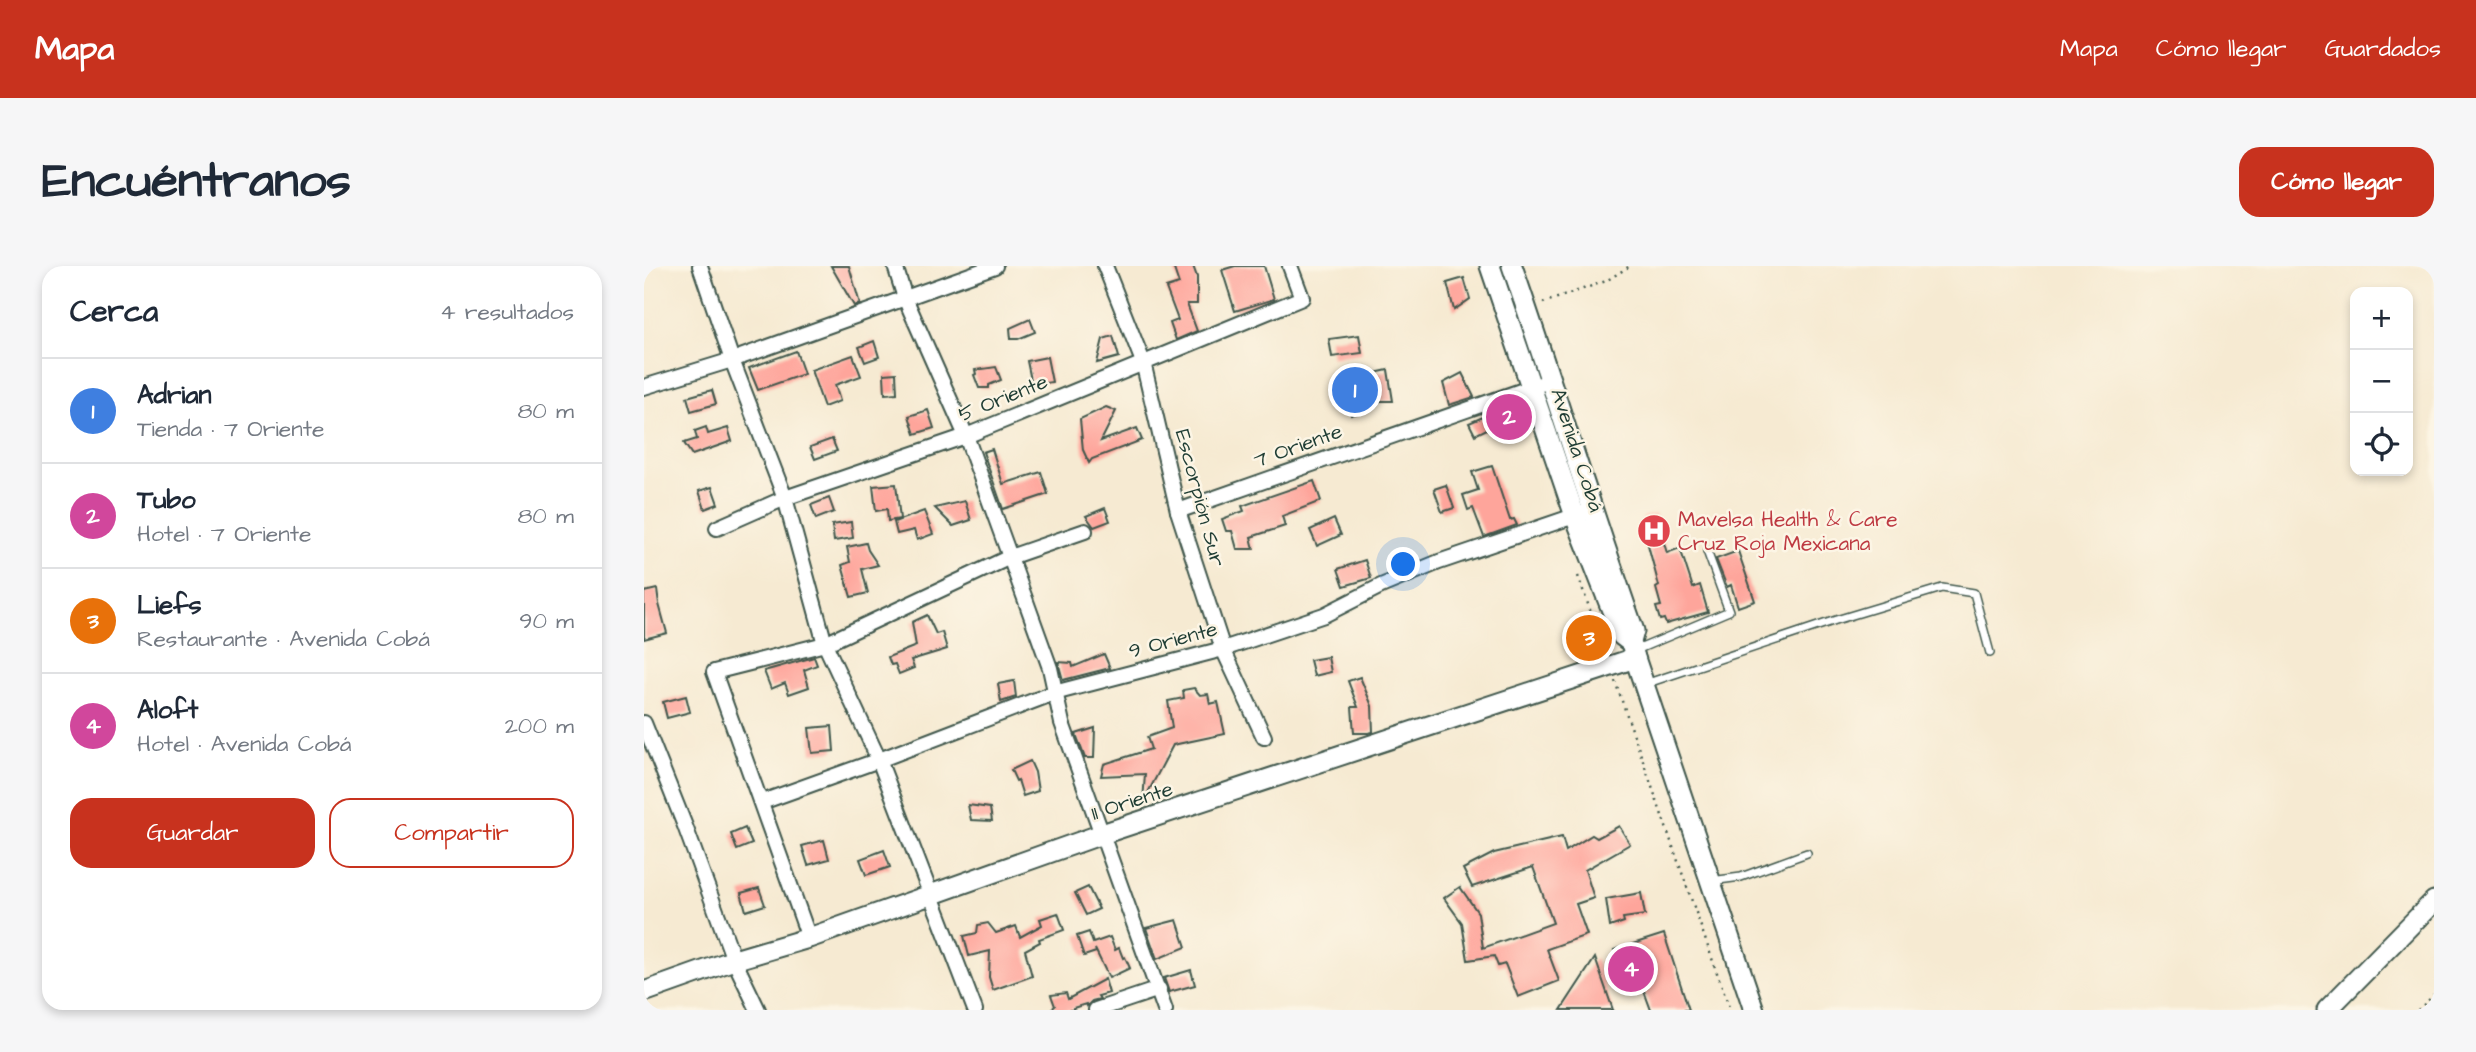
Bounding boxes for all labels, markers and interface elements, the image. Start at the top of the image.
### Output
text: Mapa [35,26,114,72]
text: Mapa [2060,32,2118,66]
text: Cómo llegar [2156,32,2286,66]
text: Guardados [2324,32,2441,66]
button: Cómo llegar [2239,147,2434,217]
text: Encuéntranos [42,148,351,216]
map controls [2350,287,2413,476]
button: + [2350,287,2413,350]
text: Cerca [70,291,158,333]
text: 4 resultados [440,296,574,328]
button: − [2350,350,2413,413]
pin: 1 [1332,364,1378,416]
street label: 5 Oriente [954,367,1052,429]
text: Adrian [137,377,212,413]
street label: Avenida Cobá [1543,384,1611,516]
pin: 2 [1486,391,1532,443]
text: 1 [92,395,94,427]
text: 80 m [517,395,574,427]
text: Tienda · 7 Oriente [137,413,325,445]
button: locate [2350,413,2413,476]
street label: 7 Oriente [1250,417,1346,475]
street label: Escorpión Sur [1167,426,1232,570]
text: Tubo [137,482,196,518]
text: 2 [86,500,100,532]
text: 80 m [517,500,574,532]
place label: Mavelsa Health & Care Cruz Roja Mexicana [1678,505,1898,558]
hospital icon: Mavelsa Health & Care Cruz Roja Mexicana [1635,512,1673,550]
text: Hotel · 7 Oriente [137,518,312,550]
your location [1386,547,1420,581]
text: Liefs [137,587,202,623]
text: 3 [87,605,99,637]
text: 90 m [519,605,574,637]
pin: 3 [1566,612,1612,664]
street label: 9 Oriente [1125,614,1221,666]
text: Restaurante · Avenida Cobá [137,623,430,655]
text: Aloft [137,692,198,728]
text: 4 [85,710,101,742]
text: 200 m [505,710,574,742]
text: Hotel · Avenida Cobá [137,728,352,760]
street label: 11 Oriente [1087,774,1177,828]
button: Guardar [70,798,315,868]
button: Compartir [329,798,574,868]
pin: 4 [1608,943,1654,995]

